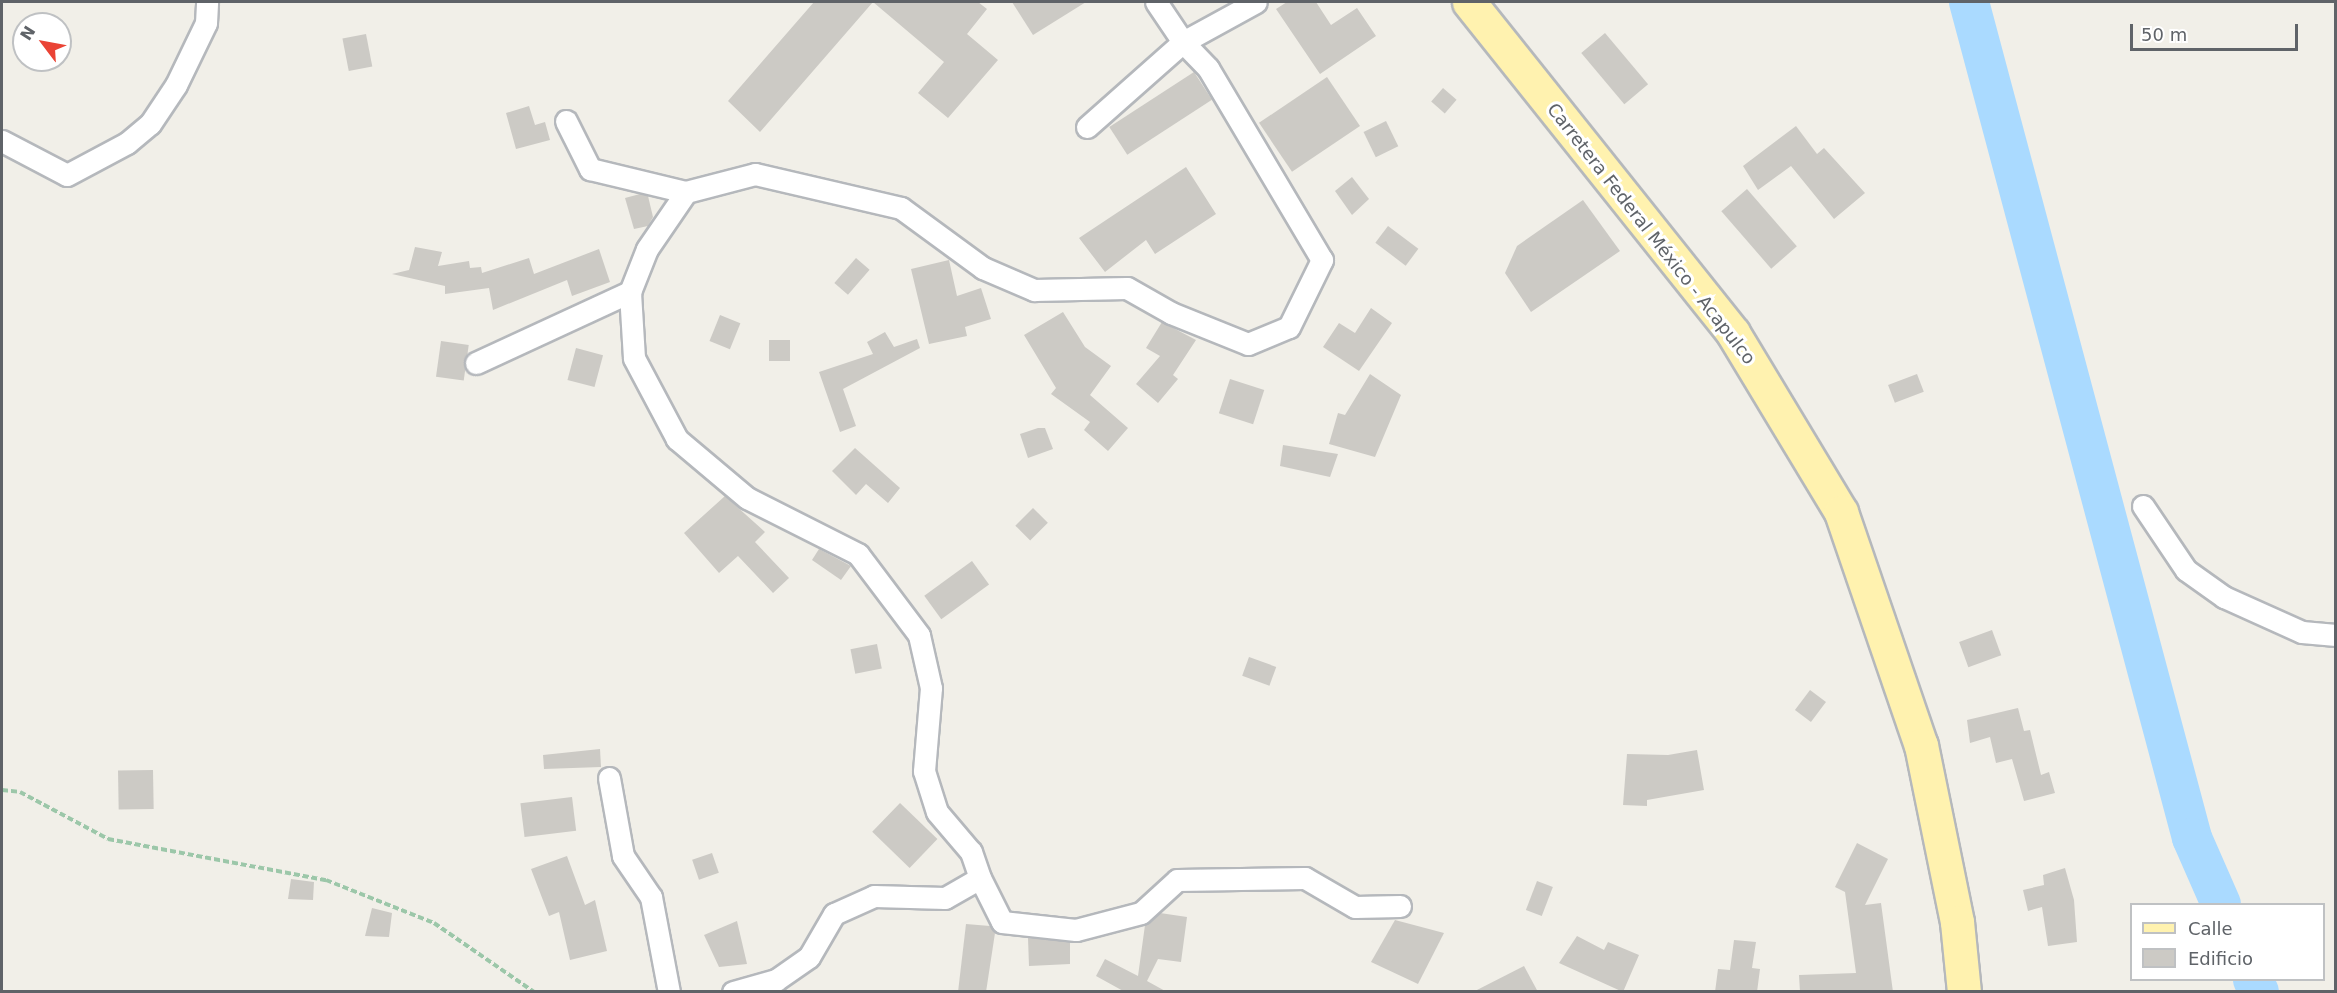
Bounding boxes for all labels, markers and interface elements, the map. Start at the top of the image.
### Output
north arrow [12,12,72,72]
scale bar [2133,12,2301,50]
text: N [16,23,40,44]
text: 50 m [2141,24,2187,45]
street label: Carretera Federal México - Acapulco [1542,99,1760,369]
legend [2130,903,2325,981]
text: Calle [2188,918,2233,939]
text: Edificio [2188,948,2253,969]

